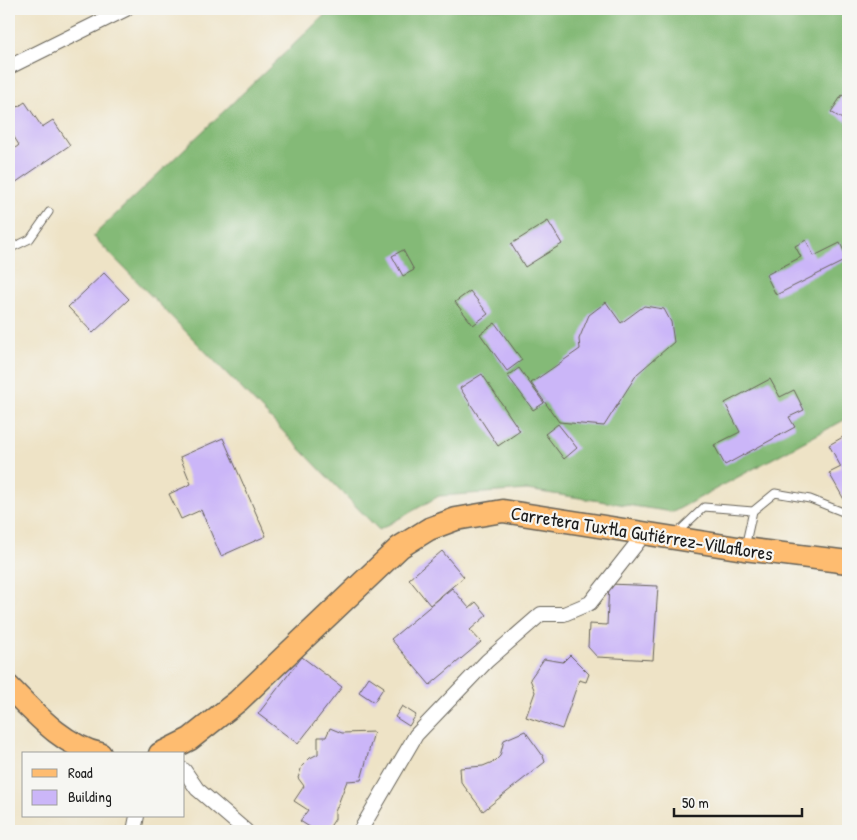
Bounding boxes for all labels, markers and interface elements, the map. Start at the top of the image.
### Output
street label: Carretera Tuxtla Gutiérrez-Villaflores [509,499,775,567]
legend [22,752,185,818]
text: Road [68,762,93,783]
scale bar [674,785,802,817]
text: Building [68,786,112,807]
text: 50 m [682,792,709,813]

